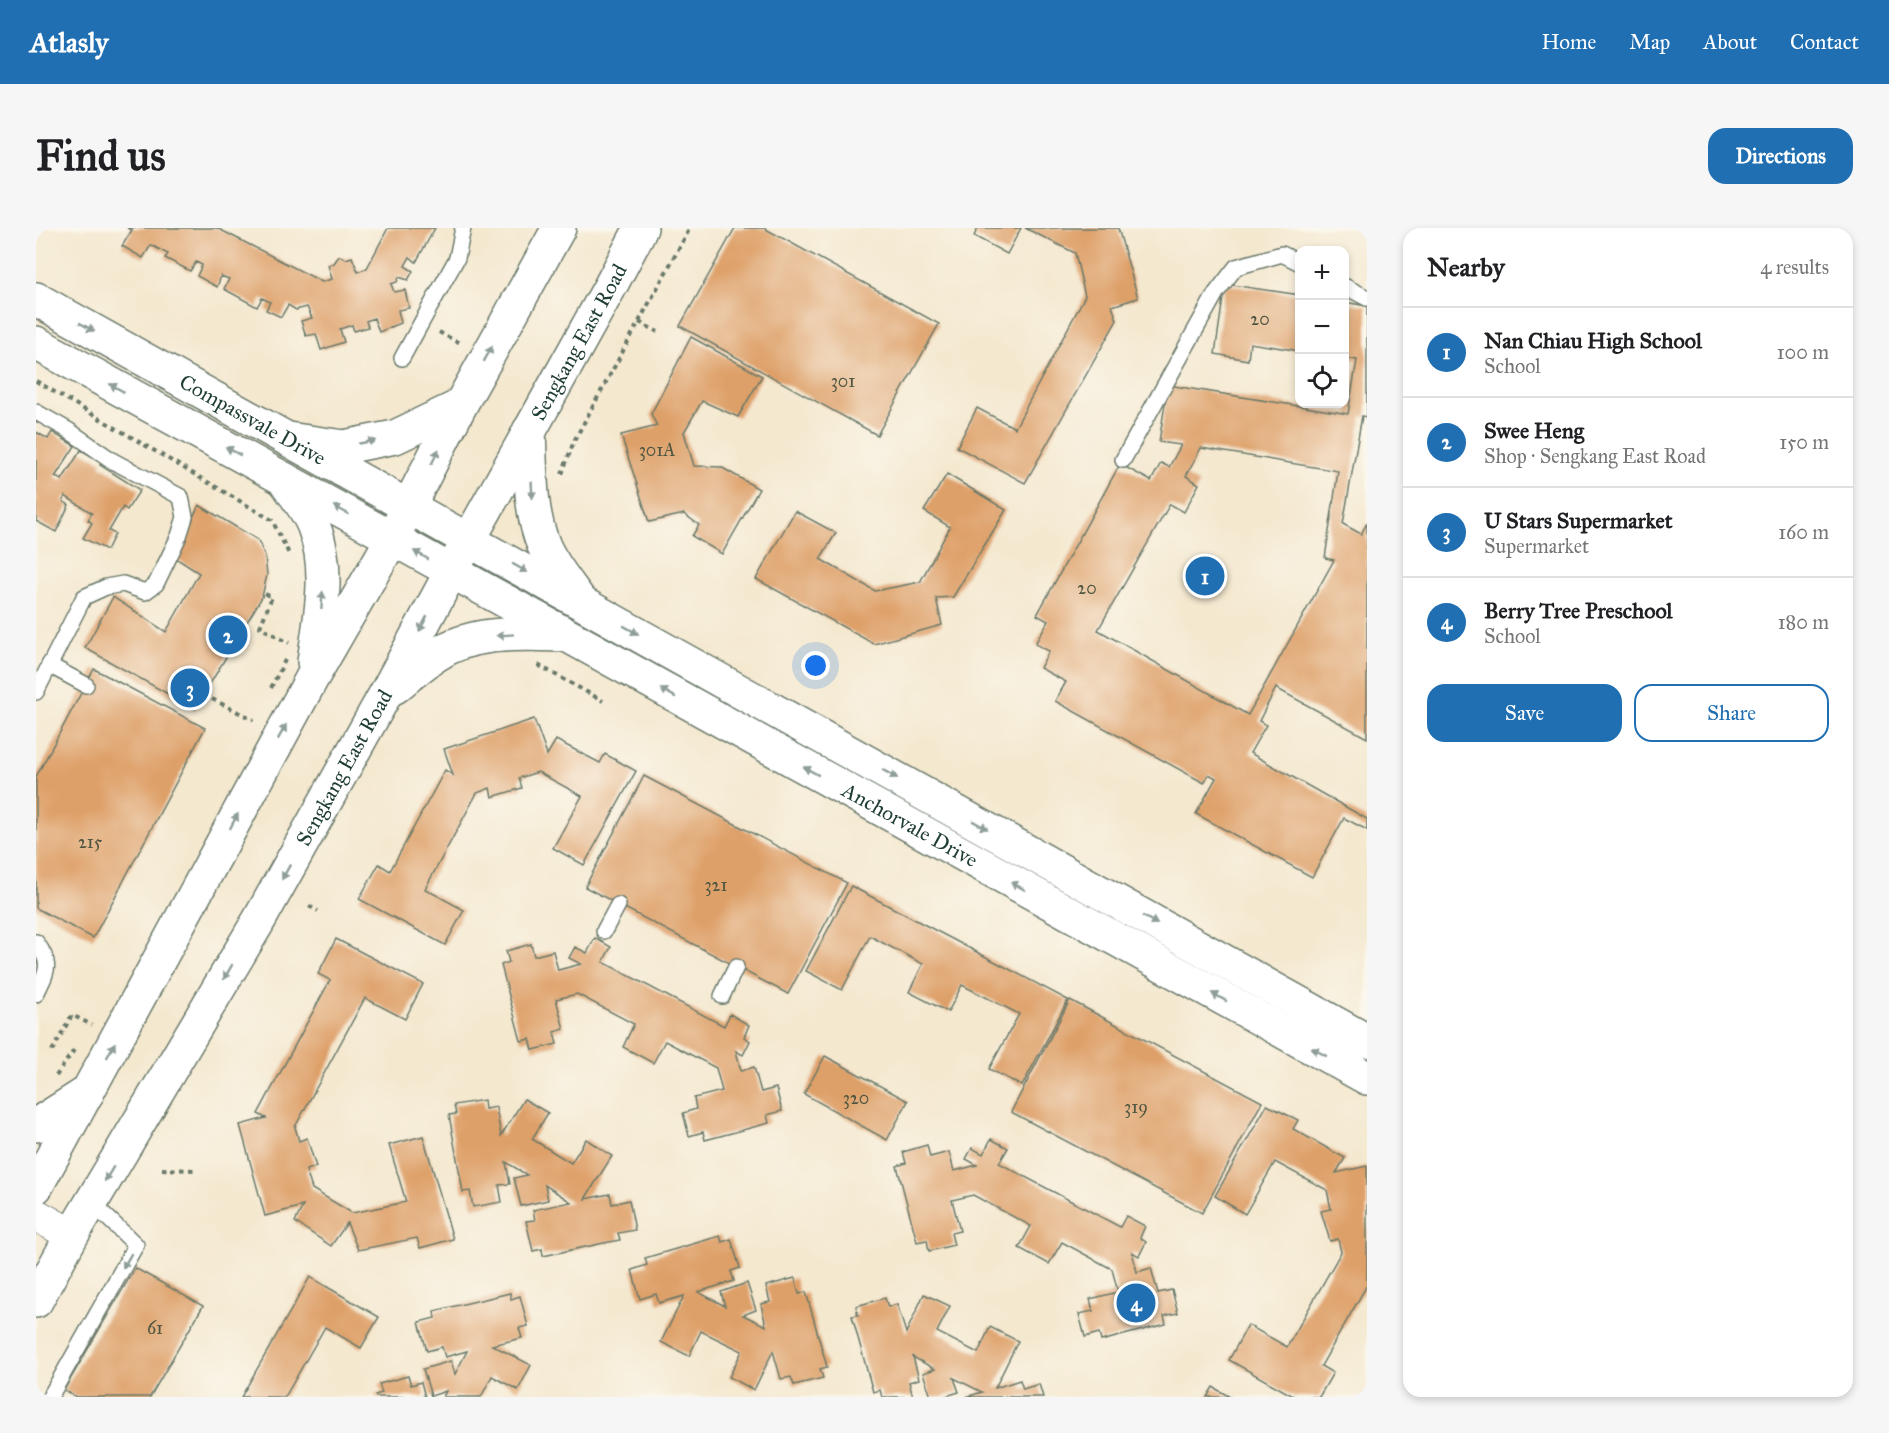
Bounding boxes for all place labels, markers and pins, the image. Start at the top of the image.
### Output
pin: 1 [1186,554,1224,598]
pin: 2 [208,612,248,658]
pin: 3 [170,666,210,710]
pin: 4 [1116,1280,1156,1326]

